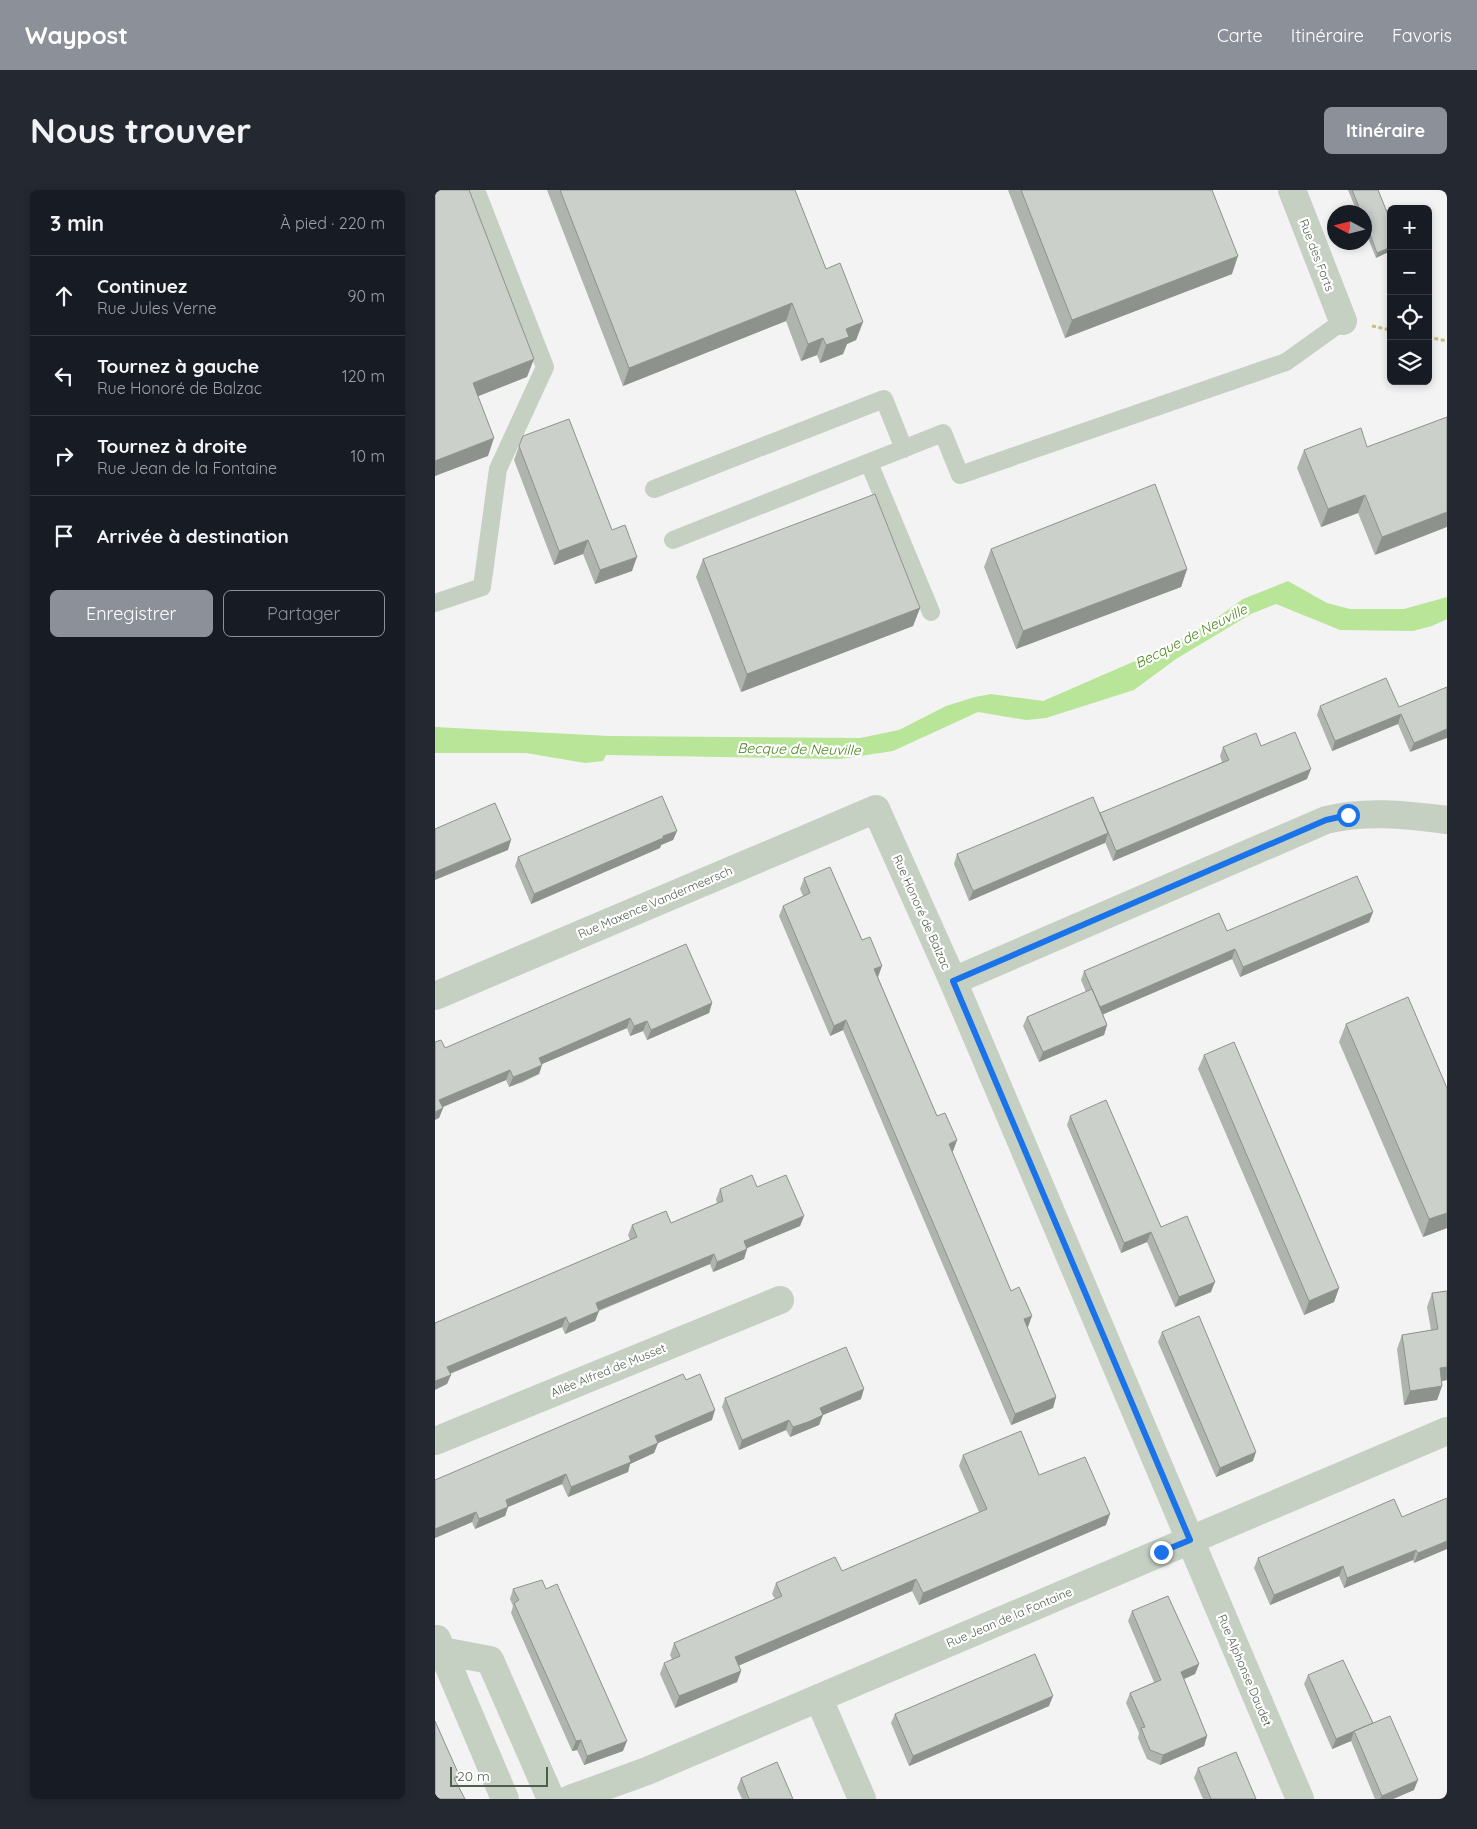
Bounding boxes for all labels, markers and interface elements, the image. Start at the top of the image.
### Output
text: Waypost [25,20,128,50]
text: Carte [1217,24,1263,47]
text: Itinéraire [1291,24,1364,47]
text: Favoris [1392,24,1452,47]
button: Itinéraire [1324,107,1447,154]
text: Nous trouver [30,108,251,152]
north arrow [1327,205,1372,250]
map controls [1387,205,1432,385]
button: + [1387,205,1432,250]
text: 3 min [50,210,104,236]
text: À pied · 220 m [280,213,385,233]
street label: Rue des Forts [1296,217,1338,294]
button: − [1387,250,1432,295]
text: Continuez [97,274,187,298]
icon: ahead [50,282,78,310]
text: 90 m [348,286,385,306]
button: locate [1387,295,1432,340]
text: Rue Jules Verne [97,298,217,318]
button: layers [1387,340,1432,385]
text: Tournez à gauche [97,354,259,378]
icon: left [50,362,78,390]
text: 120 m [342,366,385,386]
text: Rue Honoré de Balzac [97,378,262,398]
text: Tournez à droite [97,434,247,458]
icon: right [50,442,78,470]
text: 10 m [351,446,385,466]
text: Rue Jean de la Fontaine [97,458,277,478]
icon: arrive [50,522,78,550]
text: Arrivée à destination [97,524,289,548]
button: Enregistrer [50,590,213,637]
button: Partager [223,590,385,637]
water label: Becque de Neuville [1132,599,1251,672]
water label: Becque de Neuville [737,739,862,759]
route start [1337,804,1360,827]
street label: Rue Honoré de Balzac [890,852,954,972]
street label: Rue Maxence Vandermeersch [576,863,734,941]
street label: Allée Alfred de Musset [548,1340,668,1400]
route end [1150,1541,1173,1564]
street label: Rue Jean de la Fontaine [944,1584,1074,1650]
street label: Rue Alphonse Daudet [1215,1612,1275,1728]
scale bar [450,1764,547,1787]
text: 20 m [457,1767,490,1785]

